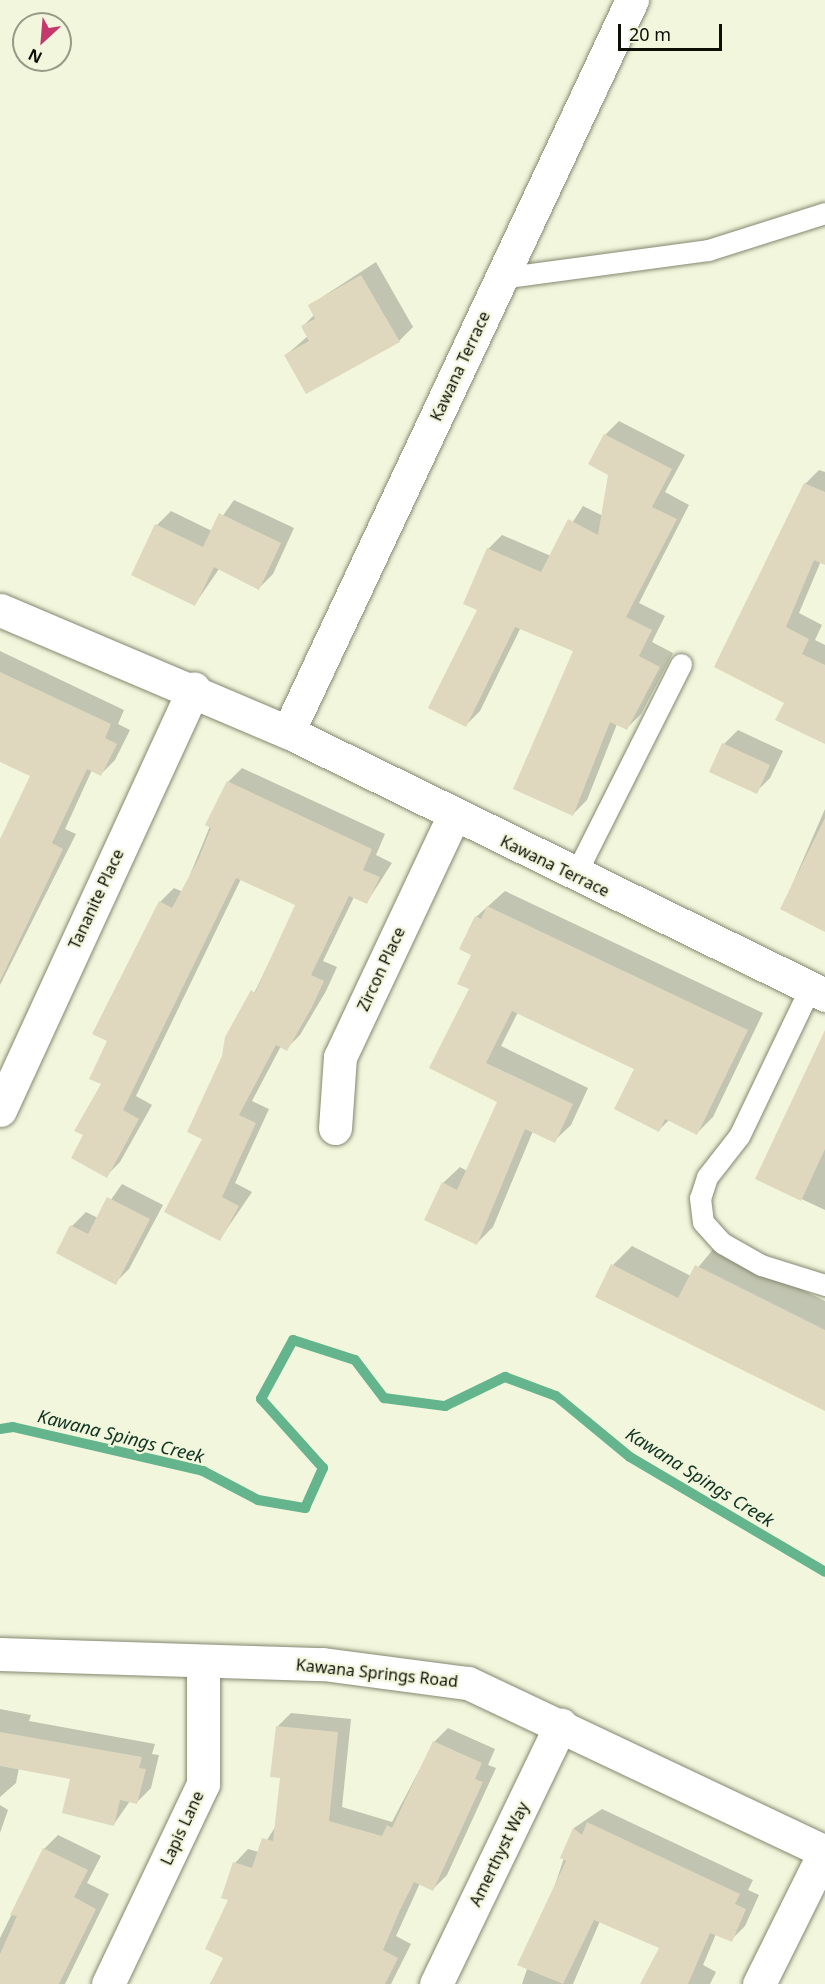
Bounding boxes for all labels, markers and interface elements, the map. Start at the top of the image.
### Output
north arrow [12,12,72,72]
scale bar [621,12,724,50]
text: 20 m [629,22,671,46]
text: N [24,44,46,69]
street label: Kawana Terrace [426,308,494,424]
street label: Kawana Terrace [497,831,613,901]
street label: Tananite Place [64,846,128,952]
street label: Zircon Place [353,924,409,1014]
water label: Kawana Spings Creek [36,1405,206,1467]
water label: Kawana Spings Creek [622,1423,778,1531]
street label: Kawana Springs Road [295,1655,459,1691]
street label: Lapis Lane [157,1788,207,1868]
street label: Amerthyst Way [465,1799,533,1909]

